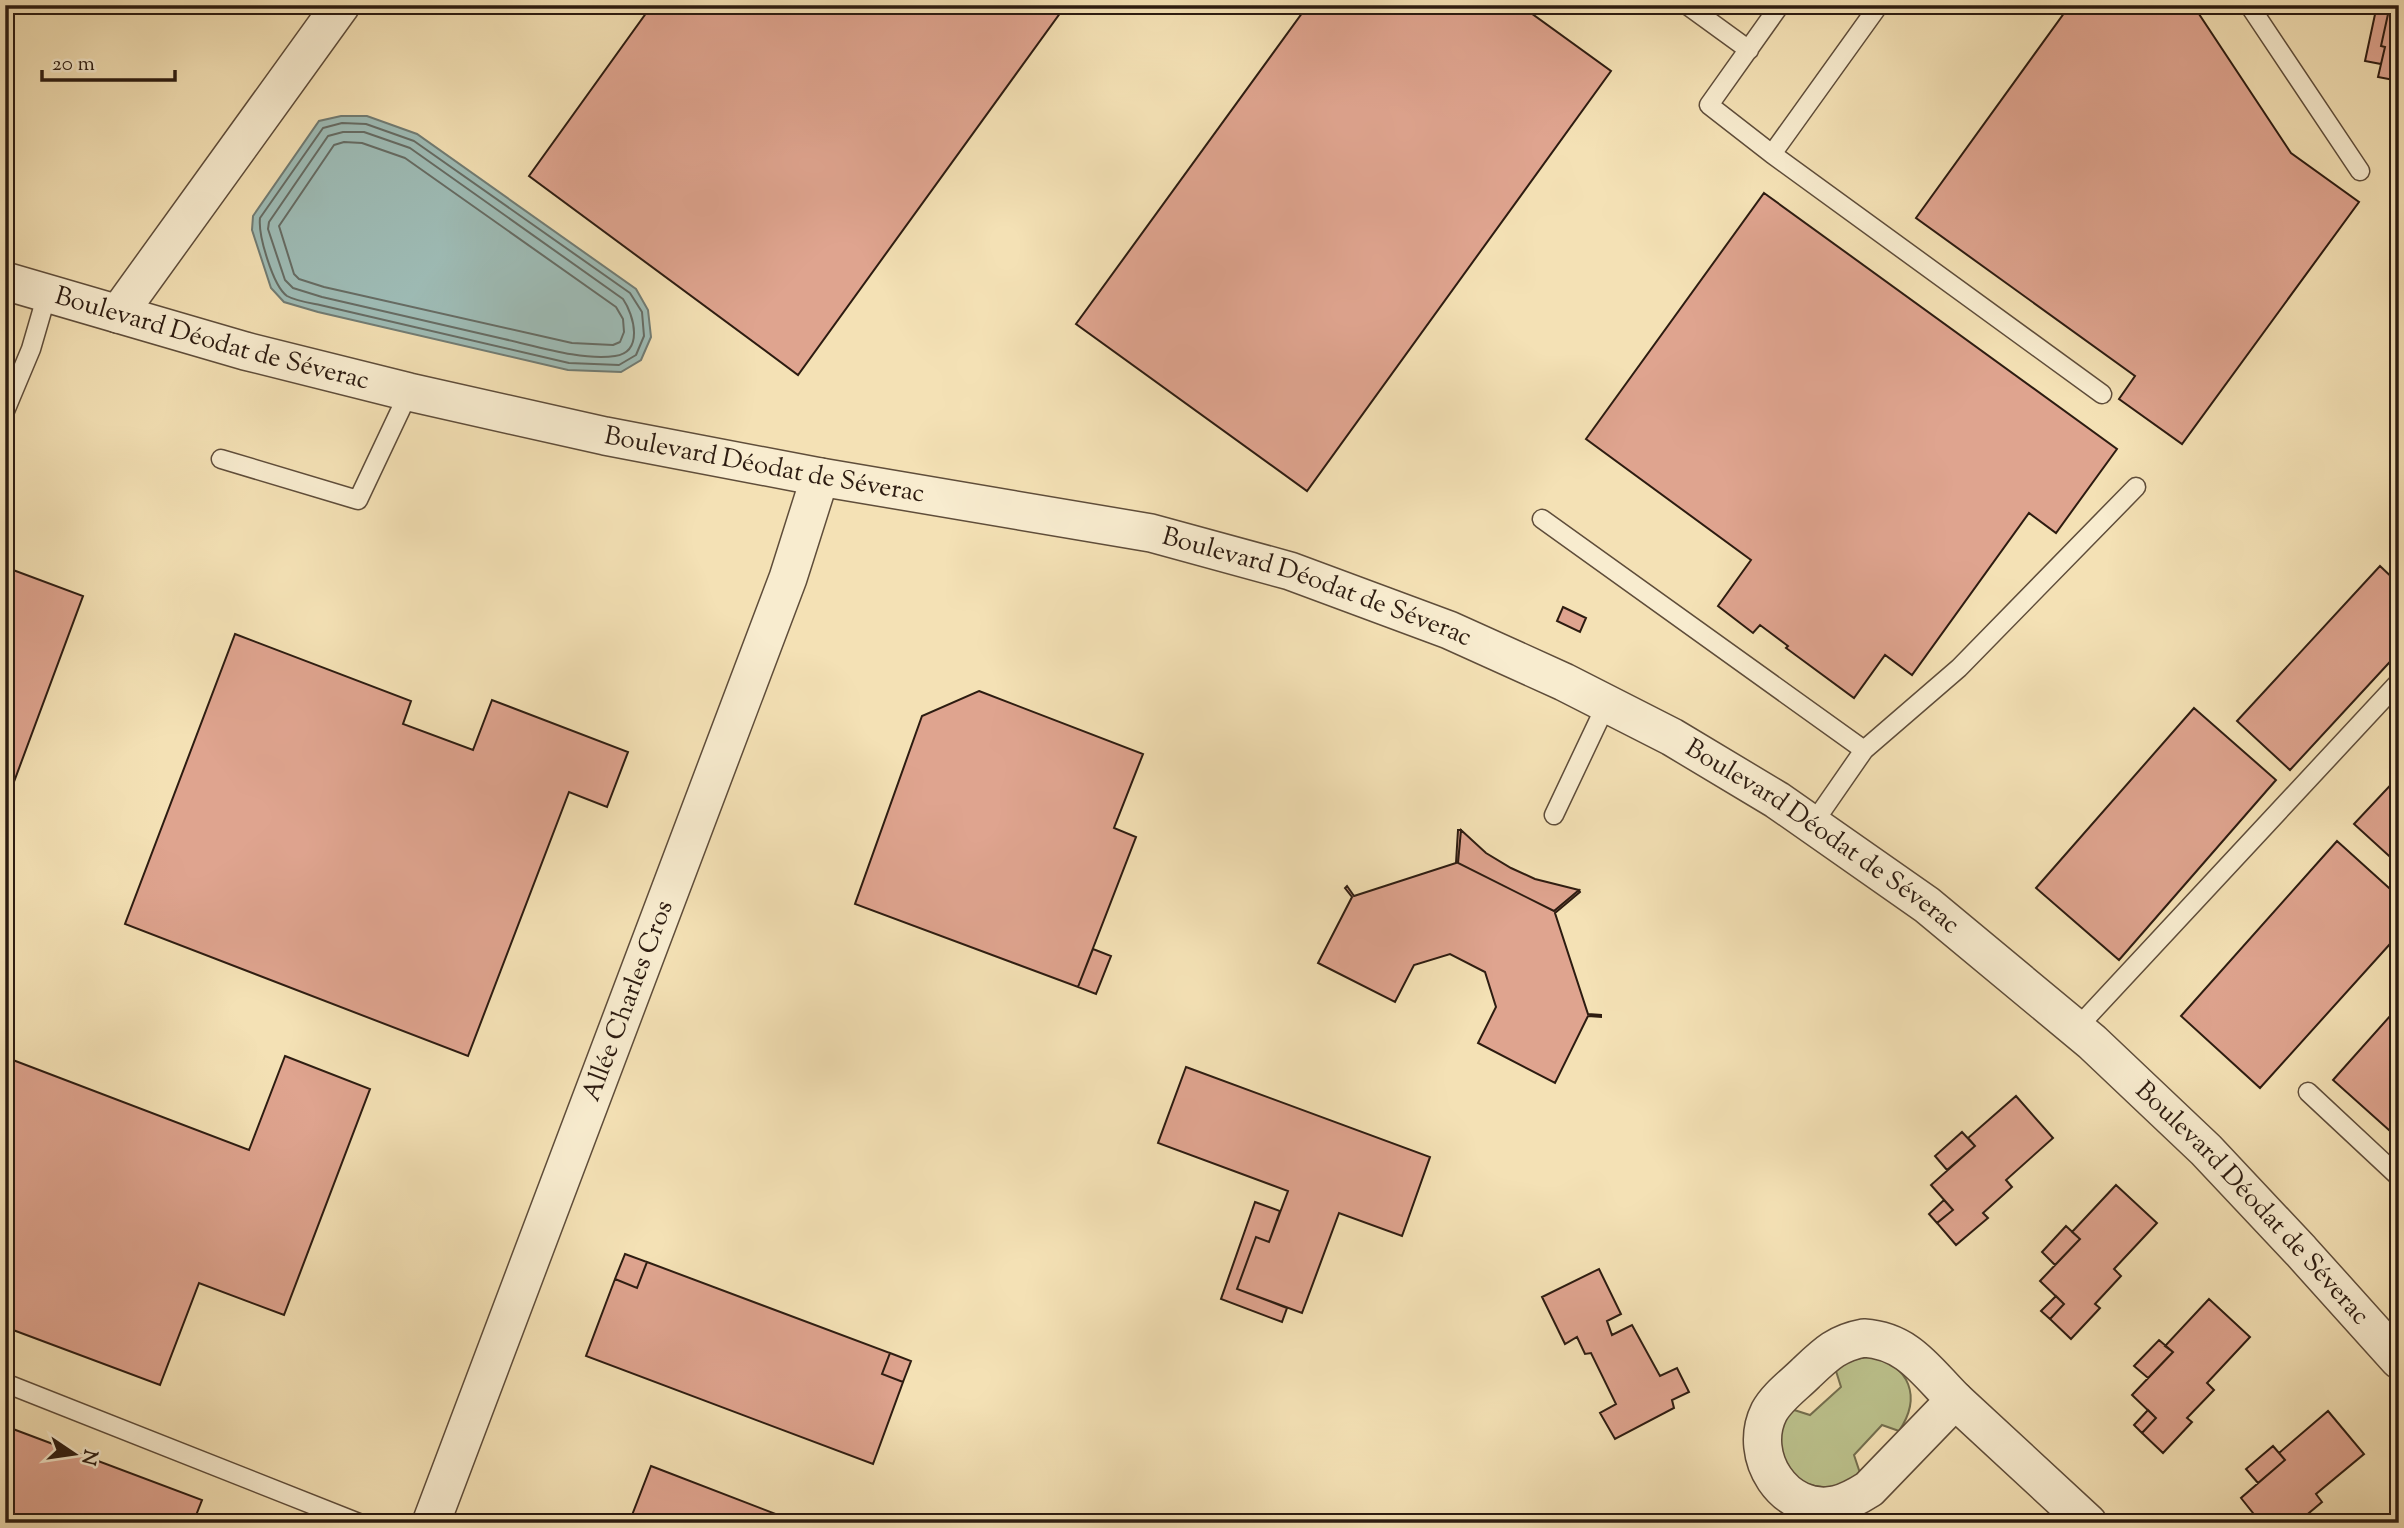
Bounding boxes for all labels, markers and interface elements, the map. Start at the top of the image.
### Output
scale bar [42,38,175,82]
text: 20 m [52,50,95,80]
street label: Boulevard Déodat de Séverac [50,278,373,400]
street label: Boulevard Déodat de Séverac [601,418,927,513]
street label: Boulevard Déodat de Séverac [1158,518,1478,657]
street label: Boulevard Déodat de Séverac [1678,730,1968,943]
street label: Allée Charles Cros [573,895,683,1107]
street label: Boulevard Déodat de Séverac [2126,1073,2378,1334]
north arrow [38,1420,108,1490]
text: N [73,1447,103,1468]

